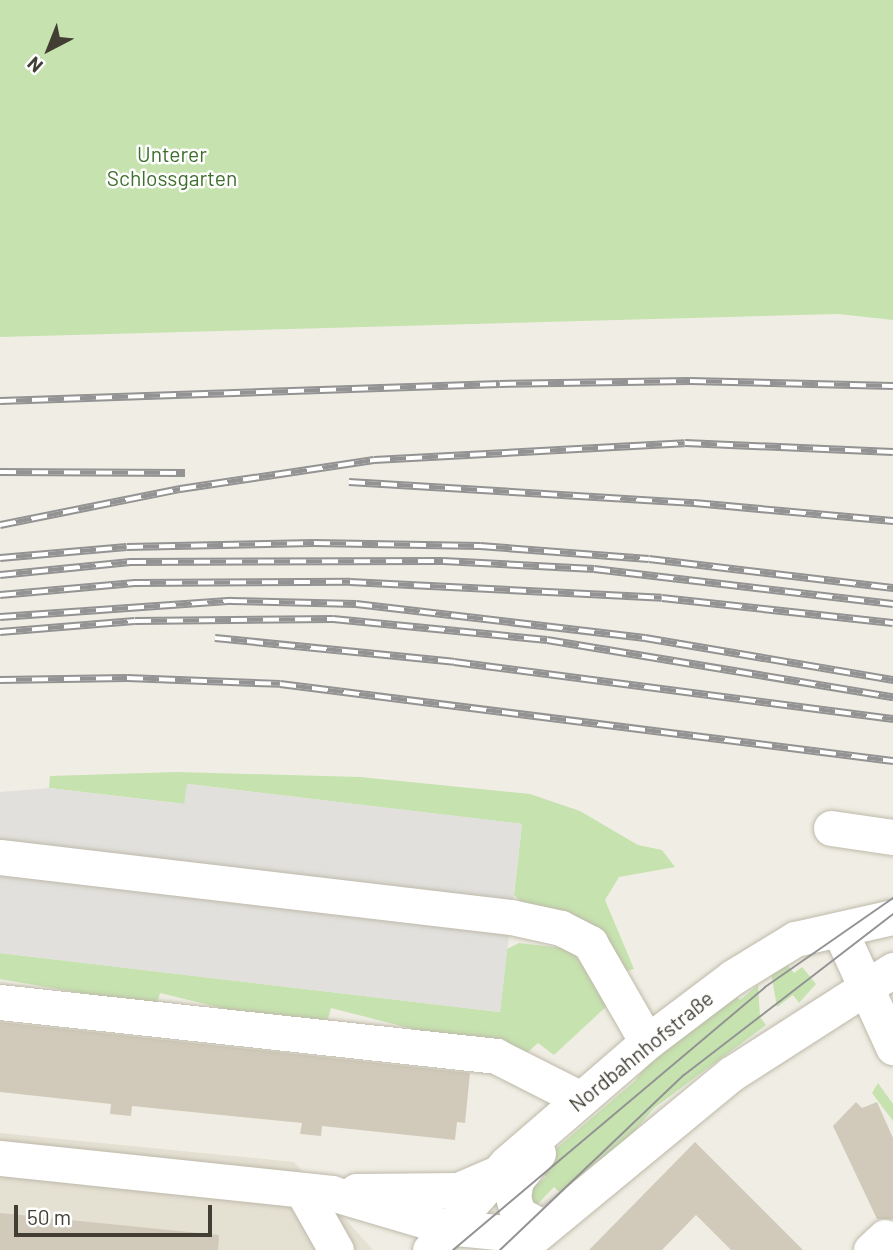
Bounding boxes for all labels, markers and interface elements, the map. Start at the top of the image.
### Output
north arrow [14,14,84,84]
text: N [22,52,47,78]
park label: Unterer Schlossgarten [107,141,237,191]
street label: Nordbahnhofstraße [564,985,718,1117]
scale bar [18,1190,215,1234]
text: 50 m [27,1204,71,1229]

